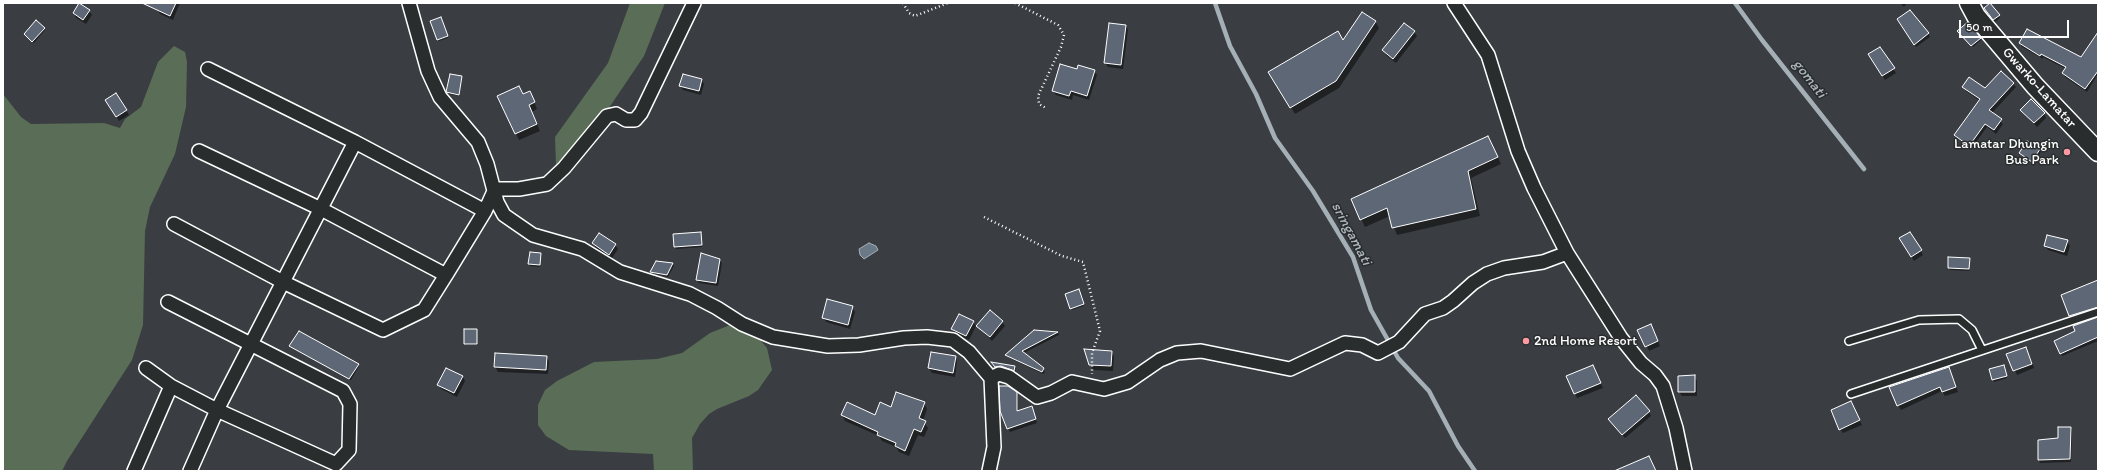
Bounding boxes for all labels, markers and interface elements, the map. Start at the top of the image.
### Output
scale bar [1961,12,2071,38]
text: 50 m [1966,20,1992,34]
street label: Gwarko-Lamatar [1998,44,2080,132]
water label: gomati [1788,56,1830,102]
place label: Lamatar Dhungin Bus Park [1954,136,2059,168]
marker: Lamatar Dhungin Bus Park [2062,147,2072,157]
water label: sringamati [1327,199,1375,269]
place label: 2nd Home Resort [1534,333,1637,349]
marker: 2nd Home Resort [1521,336,1531,346]

